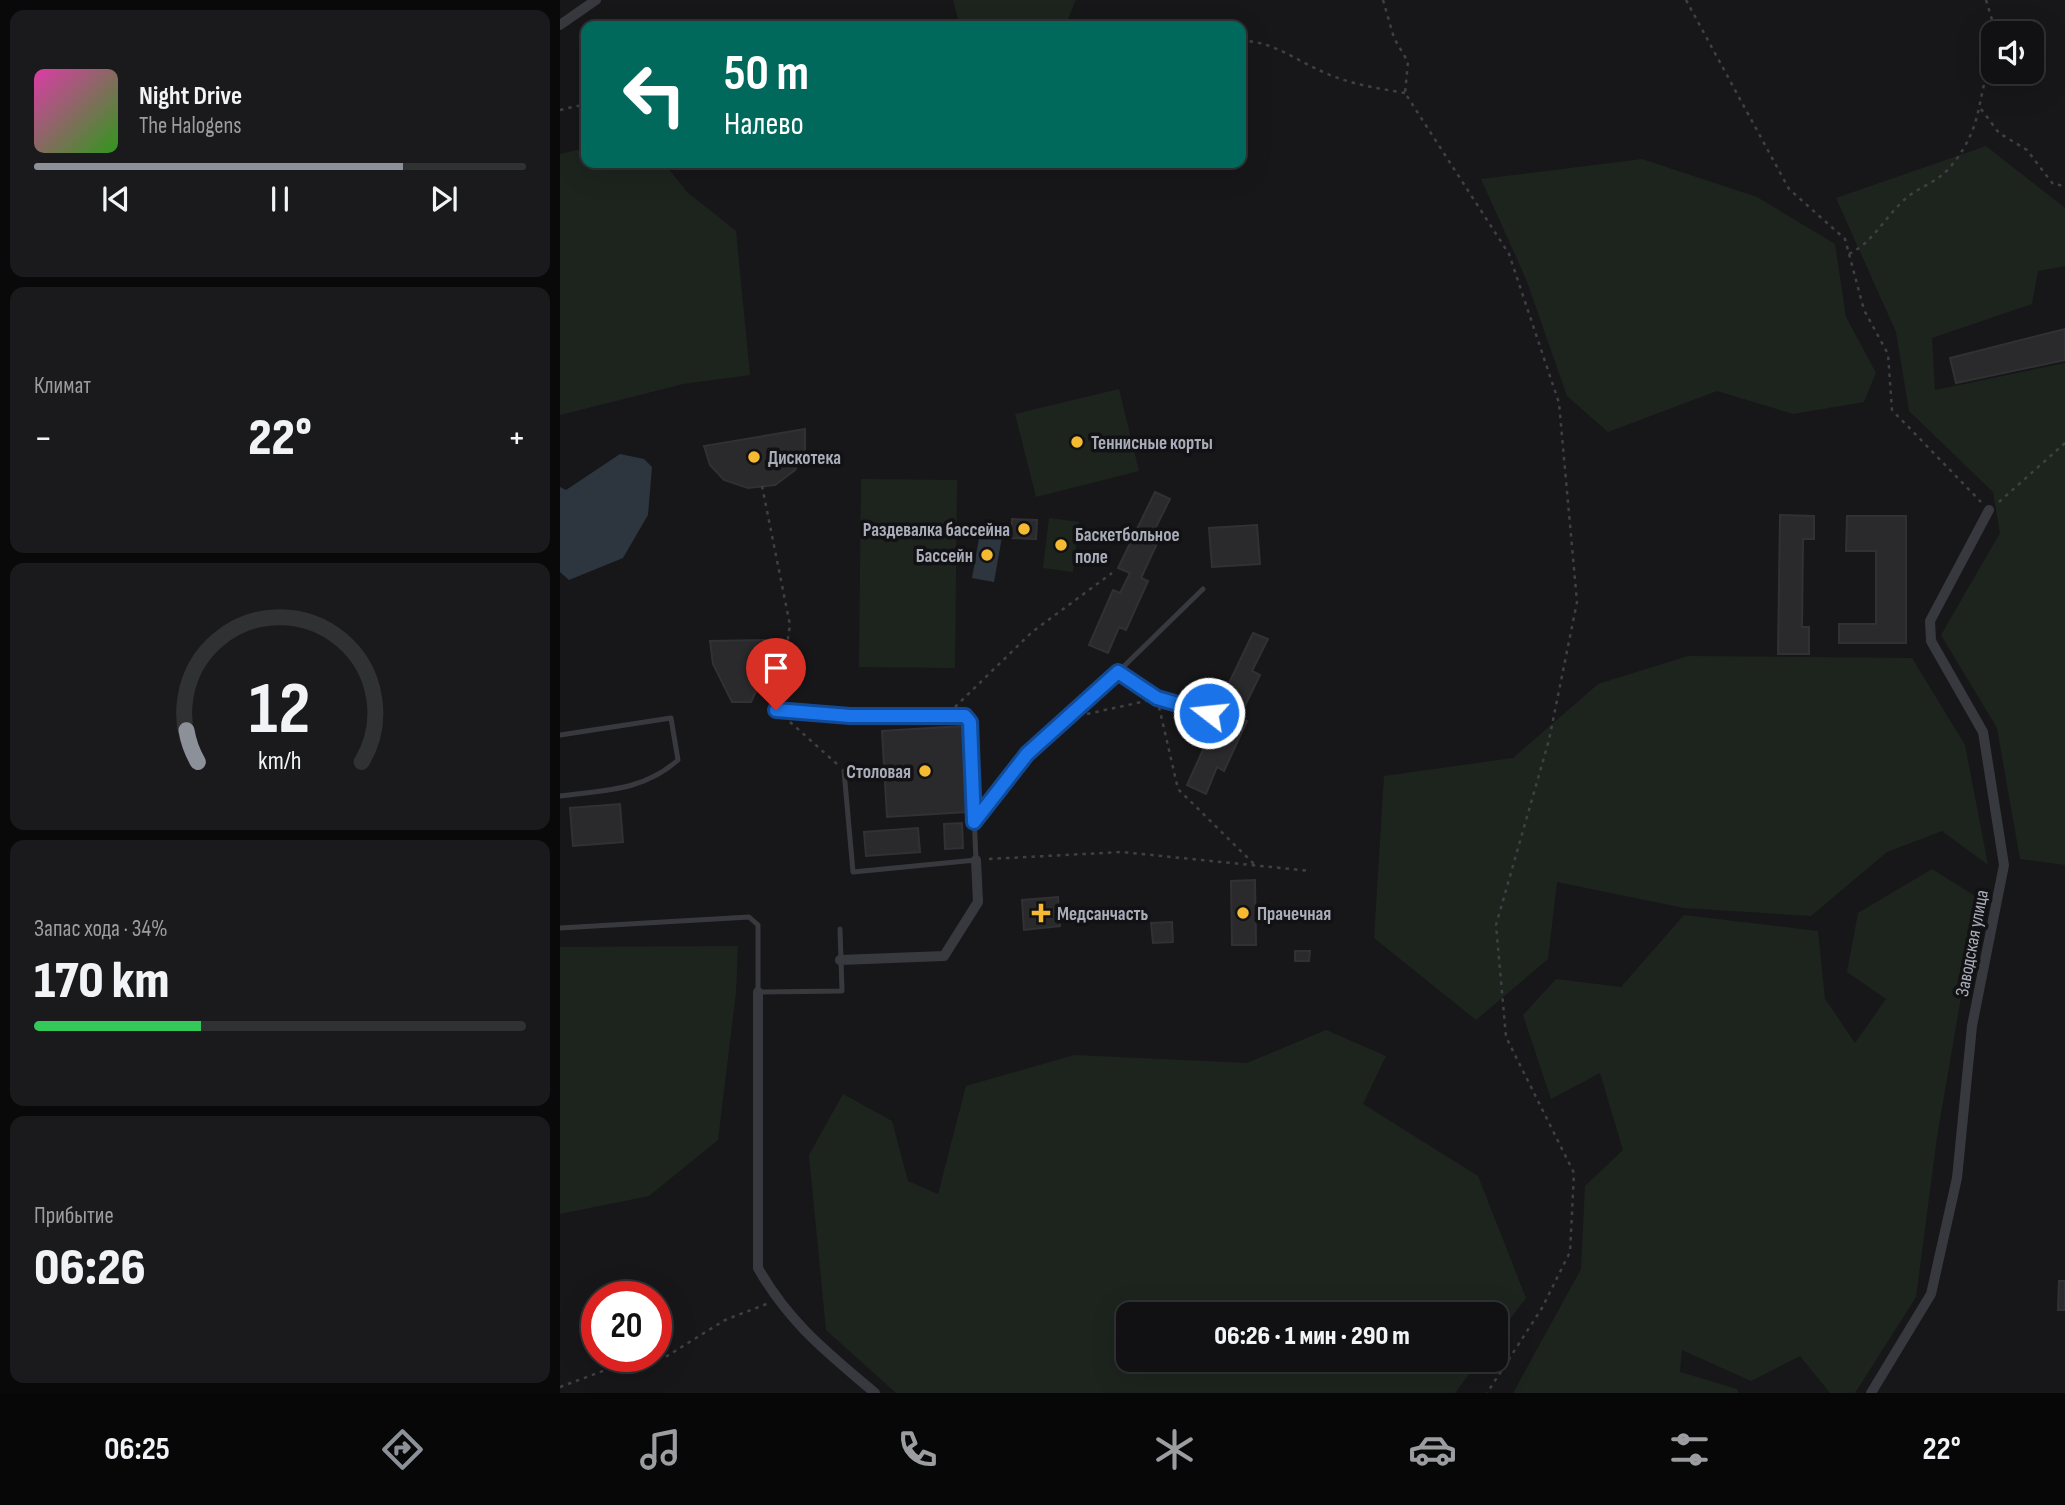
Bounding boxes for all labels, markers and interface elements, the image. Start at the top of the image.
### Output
map controls [1981,21,2044,84]
button: sound [1981,21,2044,84]
text: 50 m [724,45,809,104]
icon: left [609,49,700,140]
text: Night Drive [139,81,242,112]
text: Налево [724,105,804,144]
text: The Halogens [139,112,242,140]
icon: previous [97,180,135,218]
icon: pause [261,180,299,218]
icon: next [425,180,463,218]
text: Климат [34,372,91,400]
text: 22° [248,407,312,470]
text: − [34,416,53,461]
text: + [507,416,526,461]
place label: Теннисные корты [1091,432,1213,455]
marker: Теннисные корты [1069,434,1085,450]
place label: Дискотека [768,447,841,470]
marker: Дискотека [746,449,762,465]
place label: Раздевалка бассейна [863,519,1010,542]
marker: Раздевалка бассейна [1016,521,1032,537]
place label: Баскетбольное поле [1075,524,1180,569]
marker: Баскетбольное поле [1053,537,1069,553]
place label: Бассейн [916,545,973,568]
marker: Бассейн [979,547,995,563]
pin [746,638,806,710]
icon: arrive [757,649,795,687]
text: 12 [249,667,311,755]
position arrow [1172,676,1246,750]
text: km/h [258,746,302,777]
place label: Столовая [846,761,911,784]
marker: Столовая [917,763,933,779]
street label: Заводская улица [1951,888,1994,999]
marker: Медсанчасть [1031,903,1051,923]
place label: Медсанчасть [1057,903,1149,926]
place label: Прачечная [1257,903,1331,926]
marker: Прачечная [1235,905,1251,921]
text: Запас хода · 34% [34,915,168,943]
text: 170 km [34,950,170,1013]
text: Прибытие [34,1202,114,1230]
text: 06:26 [34,1237,146,1300]
speed limit sign: 20 [581,1281,672,1372]
text: 06:26 · 1 мин · 290 m [1214,1321,1410,1352]
icon: directions [378,1425,427,1474]
icon: music [636,1425,685,1474]
icon: phone [893,1425,942,1474]
icon: climate [1150,1425,1199,1474]
icon: car [1408,1425,1457,1474]
icon: filters [1665,1425,1714,1474]
text: 06:25 [104,1430,170,1469]
text: 22° [1923,1430,1961,1469]

